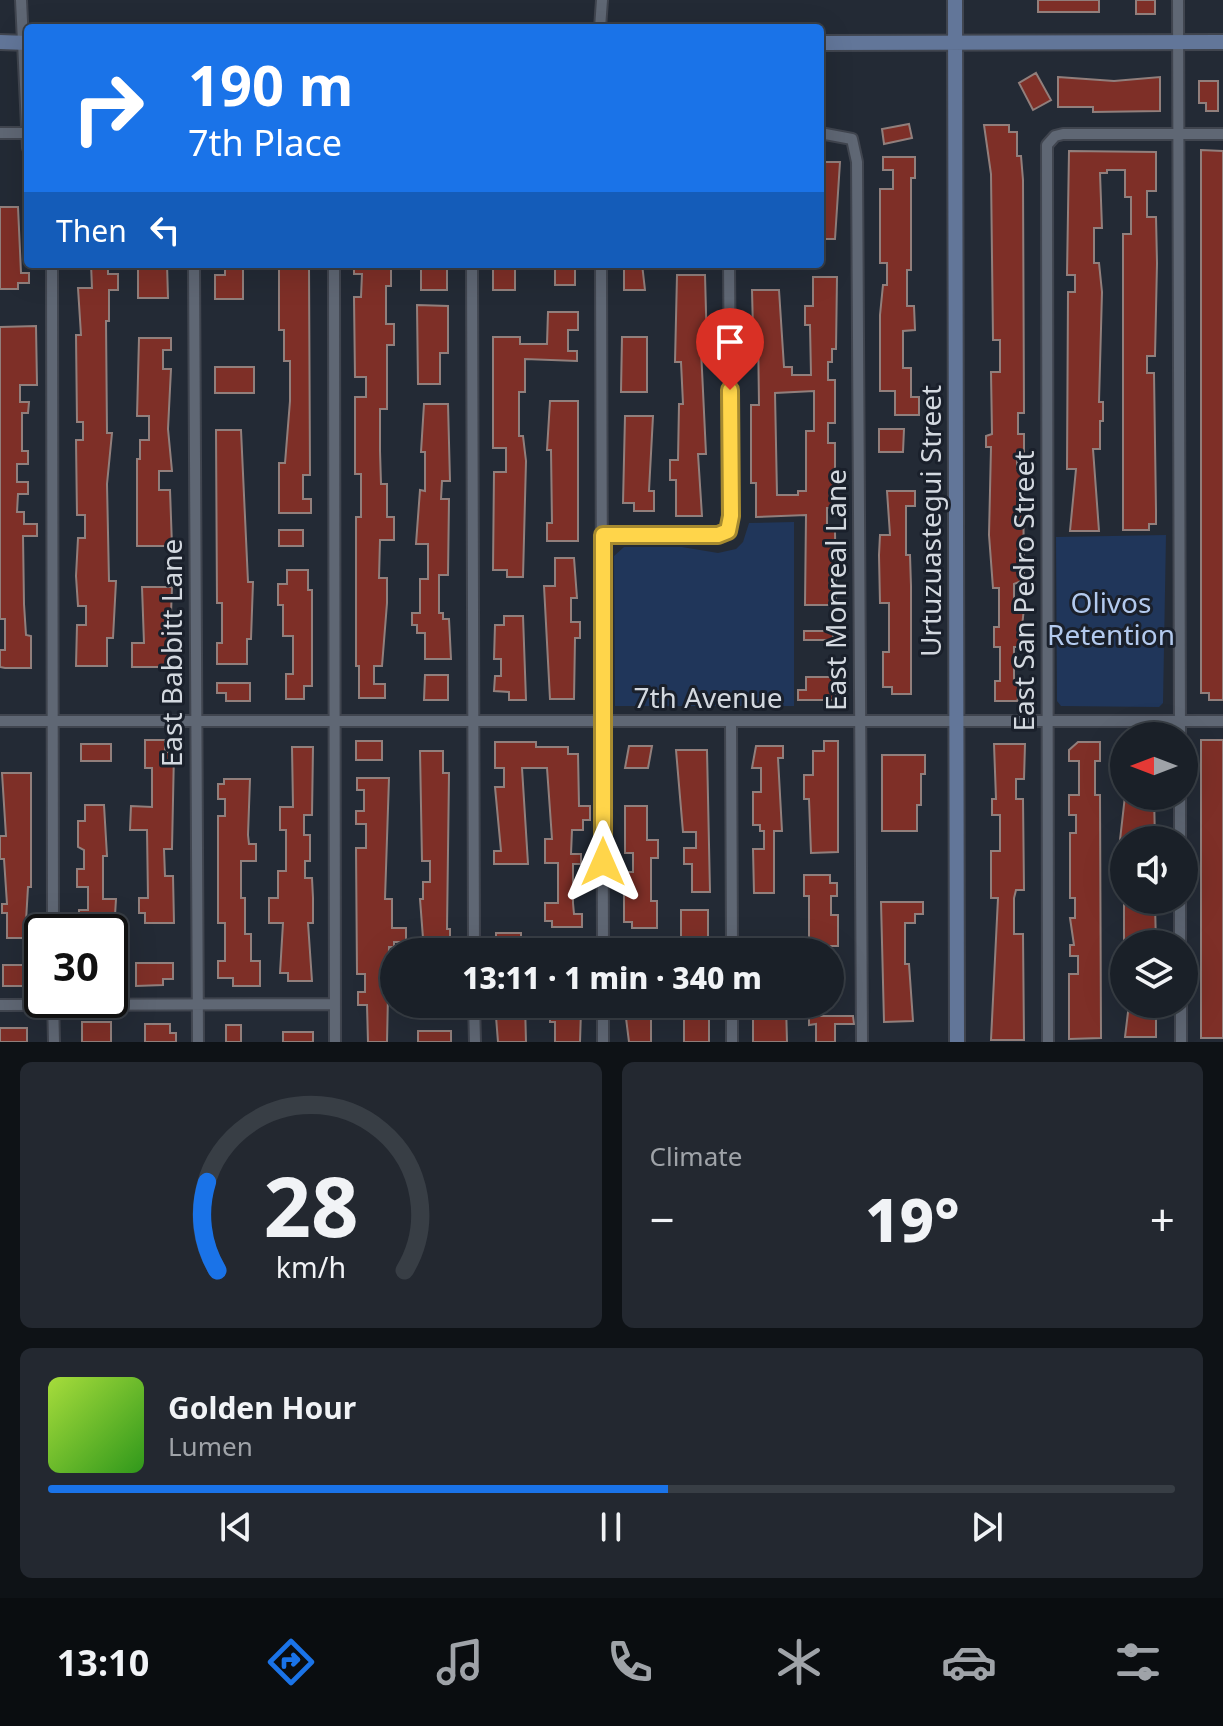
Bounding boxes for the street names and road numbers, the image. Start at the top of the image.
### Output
street label: Urtuzuastegui Street [911,385,949,657]
street label: East San Pedro Street [1004,450,1042,732]
street label: East Monreal Lane [816,469,854,711]
street label: East Babbitt Lane [152,539,190,767]
street label: 7th Avenue [633,678,783,716]

